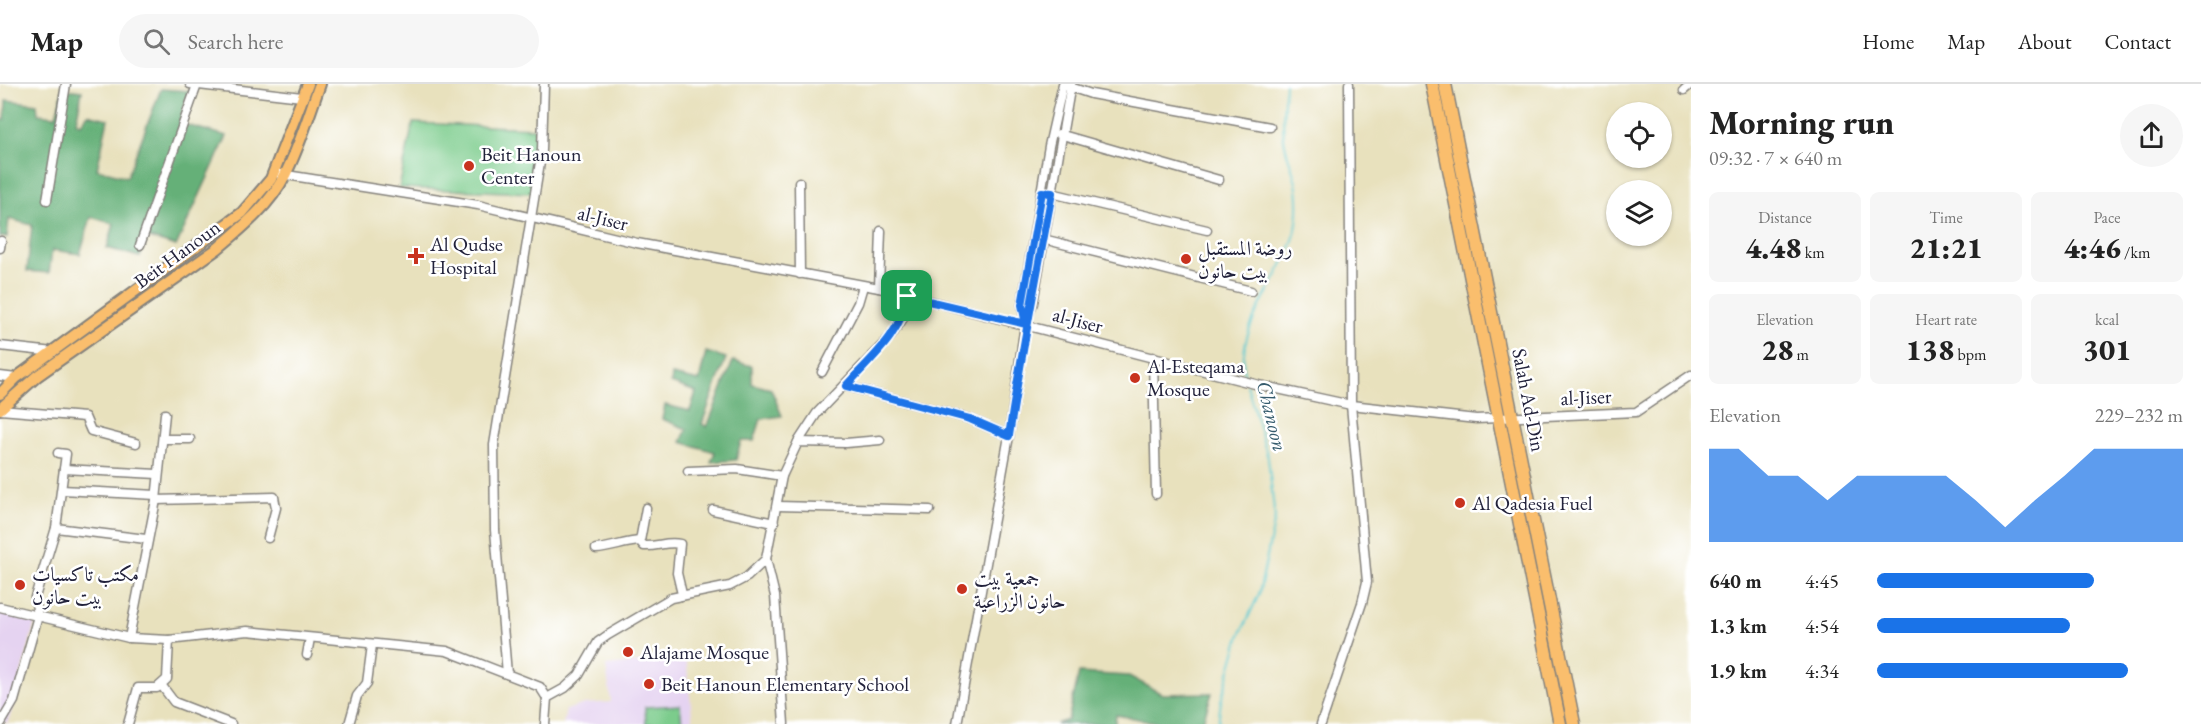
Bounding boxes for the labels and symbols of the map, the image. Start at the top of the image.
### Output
place label: Beit Hanoun Center [481,141,582,190]
marker: Beit Hanoun Center [462,159,476,173]
street label: al-Jiser [575,199,631,237]
street label: Beit Hanoun [129,214,226,294]
place label: Al Qudse Hospital [429,231,503,280]
place label: روضة المستقبل بيت حانون [1198,235,1293,284]
marker: Al Qudse Hospital [407,247,425,265]
marker: روضة المستقبل بيت حانون [1179,252,1193,266]
pin [881,270,932,321]
street label: al-Jiser [1050,301,1106,339]
street label: Salah Ad-Din [1506,346,1552,454]
place label: Al-Esteqama Mosque [1146,353,1244,402]
marker: Al-Esteqama Mosque [1128,371,1142,385]
water label: Chanoon [1251,378,1294,454]
street label: al-Jiser [1560,383,1612,411]
place label: Al Qadesia Fuel [1471,490,1593,516]
marker: Al Qadesia Fuel [1453,496,1467,510]
place label: مكتب تاكسيات بيت حانون [32,561,139,610]
place label: جمعية بيت حانون الزراعية [974,565,1066,614]
marker: مكتب تاكسيات بيت حانون [13,578,27,592]
marker: جمعية بيت حانون الزراعية [955,582,969,596]
place label: Alajame Mosque [639,639,769,665]
marker: Alajame Mosque [621,645,635,659]
place label: Beit Hanoun Elementary School [661,671,909,697]
marker: Beit Hanoun Elementary School [642,677,656,691]

